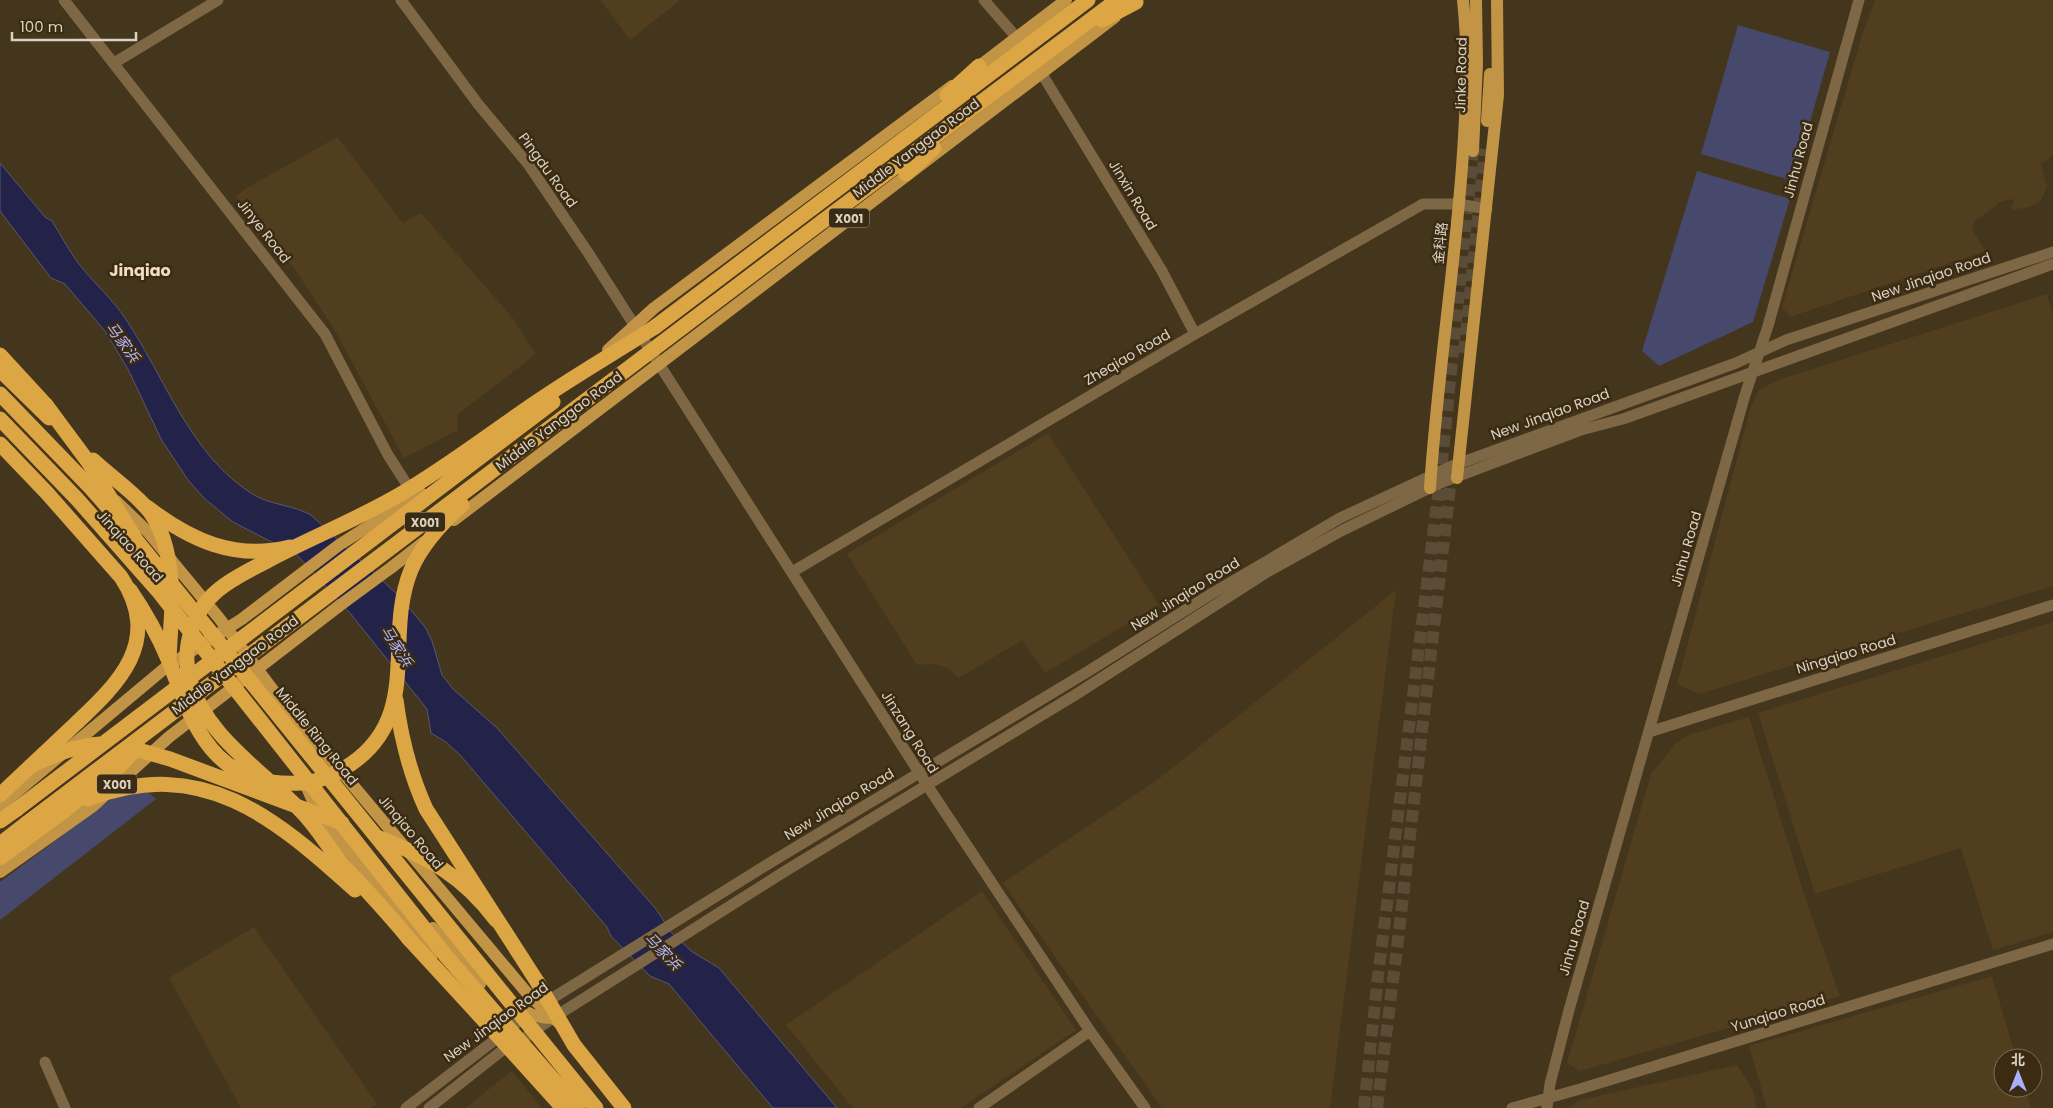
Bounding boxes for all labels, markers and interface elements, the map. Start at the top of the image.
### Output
scale bar [12,10,136,42]
text: 100 m [20,16,63,37]
street label: Jinke Road [1450,37,1472,113]
street label: Middle Yanggao Road [848,94,984,202]
street label: Jinhu Road [1778,120,1818,200]
street label: Pingdu Road [514,128,582,212]
street label: Jinxin Road [1104,156,1162,234]
street label: Jinye Road [233,195,295,267]
road number: X001 [829,208,869,228]
street label: 金科路 [1428,221,1452,265]
street label: New Jinqiao Road [1869,247,1993,307]
district label: Jinqiao [109,259,171,282]
water label: 马家浜 [101,318,146,368]
street label: Zheqiao Road [1080,324,1174,390]
street label: Middle Yanggao Road [491,367,627,475]
street label: New Jinqiao Road [1488,383,1612,445]
street label: Jinqiao Road [92,505,168,587]
street label: Jinhu Road [1666,509,1706,589]
road number: X001 [405,512,445,532]
street label: New Jinqiao Road [1127,552,1243,636]
street label: Middle Yanggao Road [167,611,303,719]
water label: 马家浜 [376,621,419,672]
street label: Ningqiao Road [1794,629,1898,679]
street label: Middle Ring Road [271,683,363,789]
street label: Jinzang Road [877,687,943,777]
street label: New Jinqiao Road [780,763,898,845]
road number: X001 [97,774,137,794]
street label: Jinqiao Road [374,791,448,873]
street label: Jinhu Road [1554,898,1594,978]
water label: 马家浜 [640,928,688,976]
street label: New Jinqiao Road [440,977,552,1067]
street label: Yunqiao Road [1728,989,1828,1037]
north arrow [1993,1048,2043,1098]
text: 北 [2011,1050,2025,1070]

